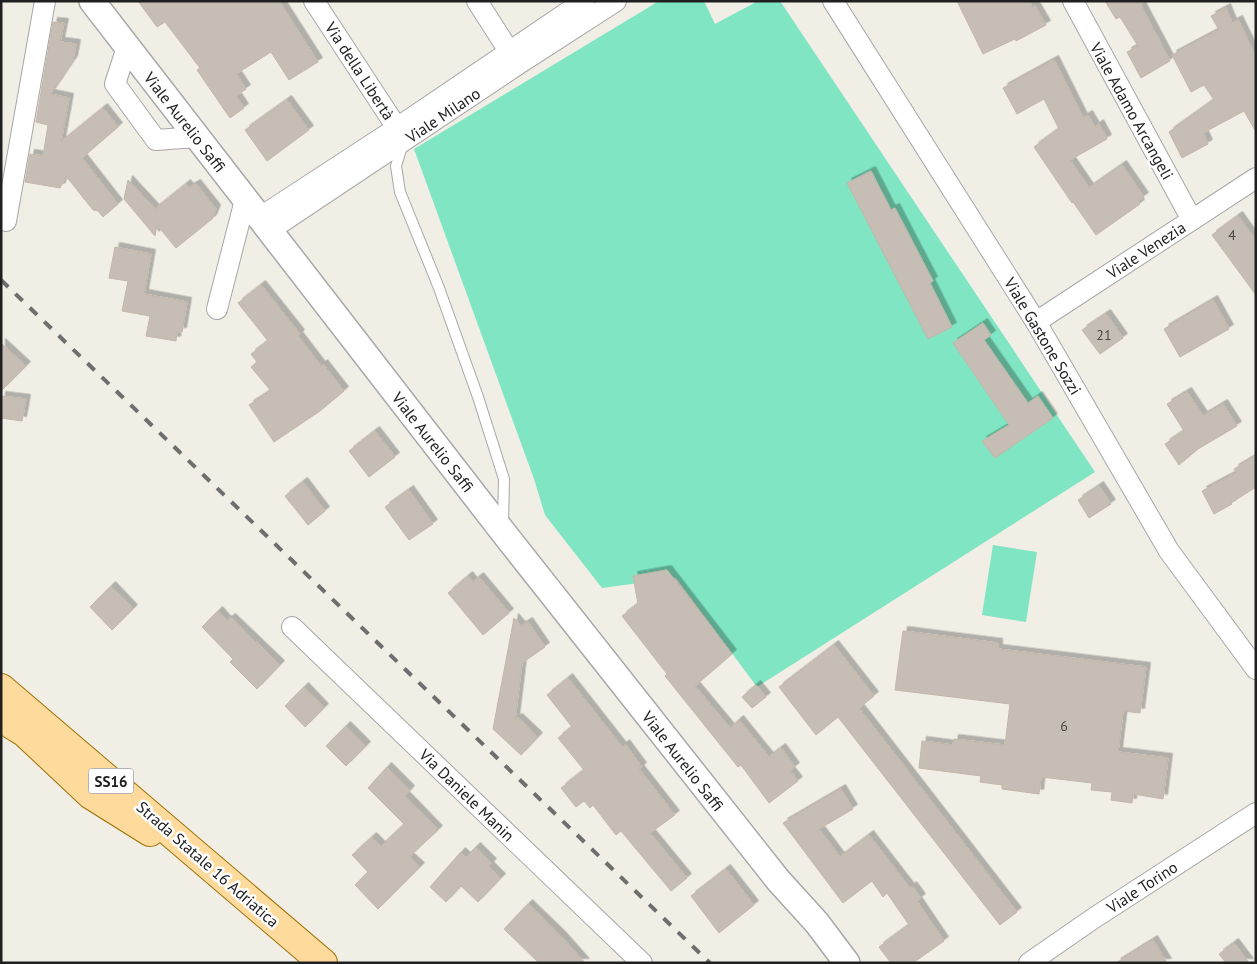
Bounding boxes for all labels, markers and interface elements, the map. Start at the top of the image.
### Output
street label: Via della Libertà [320,18,399,124]
street label: Viale Adamo Arcangeli [1086,38,1178,183]
street label: Viale Aurelio Saffi [139,67,230,176]
street label: Viale Milano [401,83,484,148]
street label: Viale Venezia [1102,217,1189,284]
house number: 4 [1228,226,1236,244]
street label: Viale Gastone Sozzi [1000,273,1086,398]
house number: 21 [1096,326,1112,344]
street label: Viale Aurelio Saffi [387,387,478,496]
street label: Viale Aurelio Saffi [637,706,728,815]
house number: 6 [1060,717,1068,735]
street label: Via Daniele Manin [415,744,519,845]
road number: SS16 [88,768,134,794]
street label: Strada Statale 16 Adriatica [133,797,283,931]
street label: Viale Torino [1102,857,1181,918]

